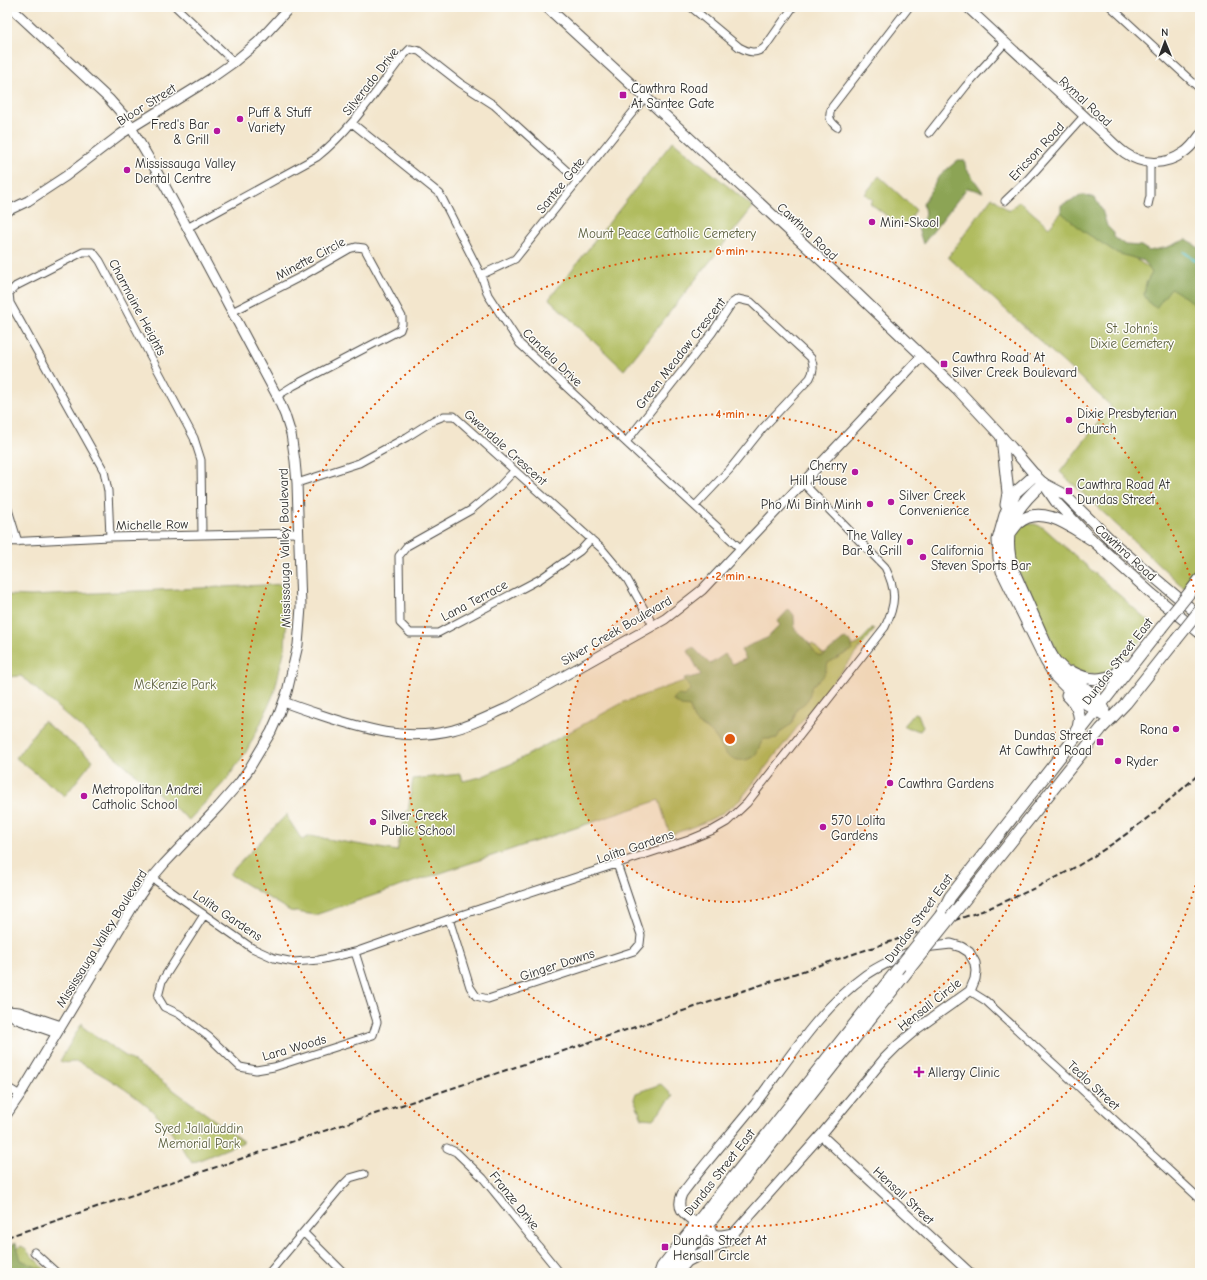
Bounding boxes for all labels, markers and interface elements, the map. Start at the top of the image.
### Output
north arrow [1145,22,1185,62]
text: N [1161,26,1169,39]
street label: Silverado Drive [339,44,402,118]
street label: Rymal Road [1056,73,1115,129]
street label: Bloor Street [114,80,180,128]
place label: Cawthra Road At Santee Gate [631,81,715,111]
marker: Cawthra Road At Santee Gate [618,90,628,100]
place label: Puff & Stuff Variety [248,105,312,135]
marker: Puff & Stuff Variety [235,114,245,124]
place label: Fred's Bar & Grill [151,117,210,147]
street label: Ericson Road [1006,119,1067,184]
marker: Fred's Bar & Grill [212,126,222,136]
street label: Santee Gate [533,154,588,216]
place label: Mississauga Valley Dental Centre [135,156,236,186]
marker: Mississauga Valley Dental Centre [122,165,132,175]
street label: Cawthra Road [774,200,841,263]
place label: Mini-Skool [880,215,939,230]
marker: Mini-Skool [867,217,877,227]
park label: Mount Peace Catholic Cemetery [578,226,756,241]
street label: Minette Circle [273,234,348,283]
text: 6 min [715,244,745,258]
street label: Charmaine Heights [106,256,169,358]
street label: Green Meadow Crescent [632,294,729,412]
park label: St. John’s Dixie Cemetery [1090,321,1174,351]
street label: Candela Drive [520,325,586,390]
place label: Cawthra Road At Silver Creek Boulevard [952,350,1077,380]
marker: Cawthra Road At Silver Creek Boulevard [939,359,949,369]
street label: Gwendale Crescent [461,406,551,489]
place label: Dixie Presbyterian Church [1077,406,1177,436]
text: 4 min [716,407,744,421]
marker: Dixie Presbyterian Church [1064,415,1074,425]
place label: Cherry Hill House [790,458,847,488]
marker: Cherry Hill House [850,467,860,477]
street label: Mississauga Valley Boulevard [276,468,293,628]
place label: Cawthra Road At Dundas Street [1077,477,1171,507]
marker: Cawthra Road At Dundas Street [1064,486,1074,496]
place label: Silver Creek Convenience [899,488,970,518]
place label: Pho Mi Binh Minh [761,497,862,512]
marker: Silver Creek Convenience [886,497,896,507]
marker: Pho Mi Binh Minh [865,499,875,509]
street label: Michelle Row [116,516,188,533]
street label: Cawthra Road [1092,521,1159,584]
place label: The Valley Bar & Grill [842,528,902,558]
marker: The Valley Bar & Grill [905,537,915,547]
place label: California Steven Sports Bar [931,543,1032,573]
marker: California Steven Sports Bar [918,552,928,562]
text: 2 min [715,569,745,583]
street label: Lana Terrace [438,576,510,624]
street label: Silver Creek Boulevard [558,593,674,668]
street label: Dundas Street East [1079,614,1157,708]
park label: McKenzie Park [134,677,217,692]
place label: Rona [1140,722,1168,737]
marker: Rona [1171,724,1181,734]
place label: Dundas Street At Cawthra Road [999,728,1093,758]
centre of rings [723,732,737,746]
marker: Dundas Street At Cawthra Road [1095,737,1105,747]
place label: Ryder [1126,754,1159,769]
marker: Ryder [1113,756,1123,766]
place label: Cawthra Gardens [898,776,994,791]
marker: Cawthra Gardens [885,778,895,788]
place label: Metropolitan Andrei Catholic School [92,782,202,812]
marker: Metropolitan Andrei Catholic School [79,791,89,801]
place label: Silver Creek Public School [381,808,455,838]
place label: 570 Lolita Gardens [831,813,885,843]
marker: Silver Creek Public School [368,817,378,827]
marker: 570 Lolita Gardens [818,822,828,832]
street label: Lolita Gardens [595,826,675,867]
street label: Mississauga Valley Boulevard [53,867,150,1010]
street label: Dundas Street East [881,870,956,966]
street label: Lolita Gardens [190,887,265,944]
street label: Ginger Downs [518,945,596,984]
street label: Hensall Circle [895,975,964,1034]
street label: Lara Woods [260,1031,328,1064]
street label: Tedlo Street [1064,1057,1124,1114]
place label: Allergy Clinic [928,1065,1000,1080]
marker: Allergy Clinic [913,1066,925,1078]
park label: Syed Jallaluddin Memorial Park [155,1121,244,1151]
street label: Dundas Street East [681,1125,759,1219]
street label: Hensall Street [870,1163,938,1228]
street label: Franze Drive [487,1168,543,1233]
place label: Dundas Street At Hensall Circle [673,1233,768,1263]
marker: Dundas Street At Hensall Circle [660,1242,670,1252]

